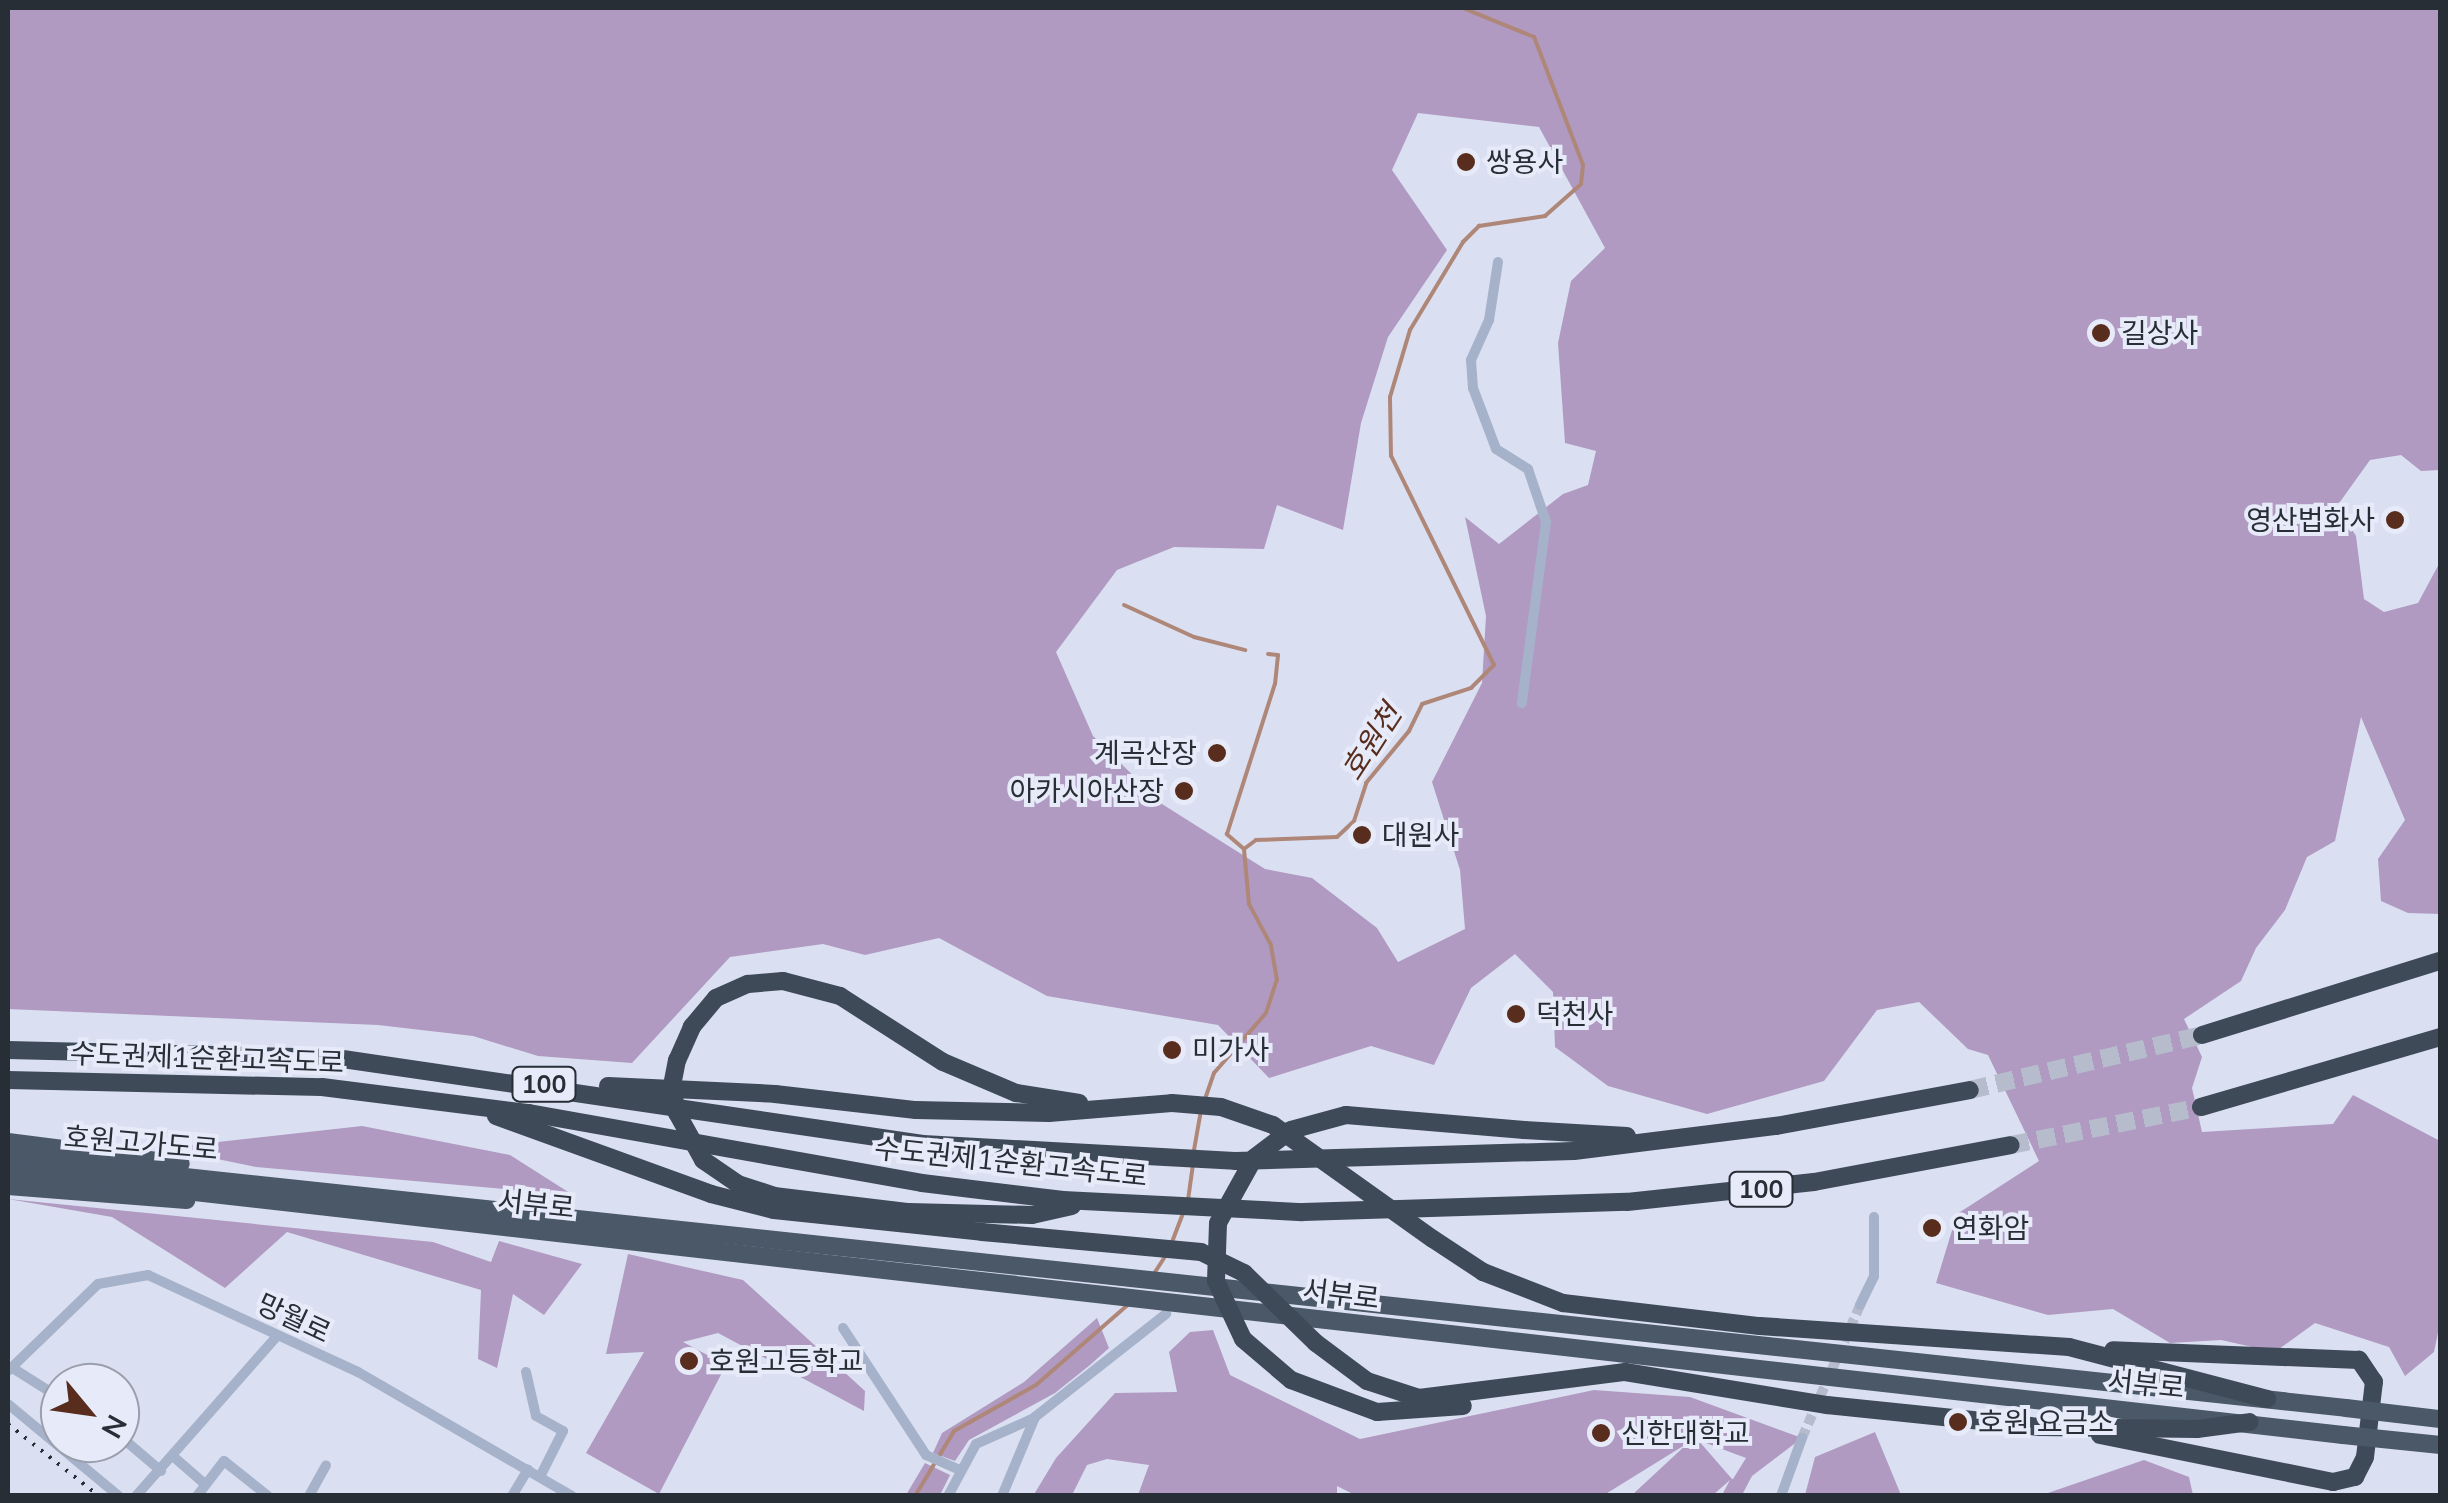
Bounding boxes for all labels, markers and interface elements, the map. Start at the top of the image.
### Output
place label: 쌍용사 [1486,145,1563,179]
marker: 쌍용사 [1455,151,1477,173]
place label: 길상사 [2121,316,2198,350]
marker: 길상사 [2090,322,2112,344]
place label: 영산법화사 [2246,503,2375,537]
marker: 영산법화사 [2384,509,2406,531]
water label: 호원천 [1333,697,1409,787]
place label: 계곡산장 [1094,736,1197,770]
marker: 계곡산장 [1206,742,1228,764]
place label: 아카시아산장 [1009,774,1164,808]
marker: 아카시아산장 [1173,780,1195,802]
place label: 대원사 [1382,818,1459,852]
marker: 대원사 [1351,824,1373,846]
place label: 덕천사 [1536,997,1613,1031]
marker: 덕천사 [1505,1003,1527,1025]
place label: 미가사 [1192,1033,1269,1067]
street label: 수도권제1순환고속도로 [69,1036,345,1080]
marker: 미가사 [1161,1039,1183,1061]
road number: 100 [512,1064,576,1104]
street label: 호원고가도로 [63,1120,219,1166]
street label: 수도권제1순환고속도로 [873,1131,1149,1193]
road number: 100 [1728,1169,1794,1209]
street label: 서부로 [496,1183,576,1225]
place label: 연화암 [1952,1211,2029,1245]
marker: 연화암 [1921,1217,1943,1239]
street label: 서부로 [1301,1273,1381,1315]
street label: 망월로 [252,1286,336,1350]
place label: 호원고등학교 [709,1344,864,1378]
marker: 호원고등학교 [678,1350,700,1372]
north arrow [40,1363,140,1463]
street label: 서부로 [2106,1363,2186,1405]
place label: 호원 요금소 [1978,1405,2114,1439]
text: N [95,1409,135,1445]
marker: 호원 요금소 [1947,1411,1969,1433]
place label: 신한대학교 [1621,1416,1750,1450]
marker: 신한대학교 [1590,1422,1612,1444]

